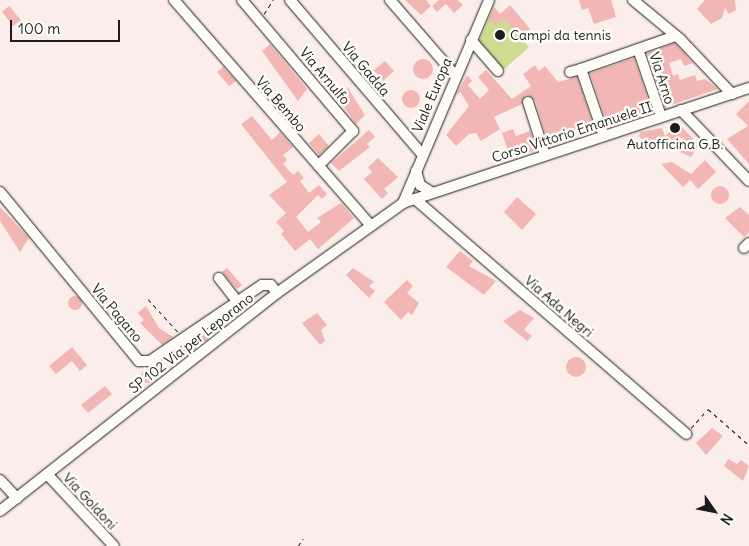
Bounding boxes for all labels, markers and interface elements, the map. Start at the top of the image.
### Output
scale bar [12,10,122,42]
text: 100 m [18,19,60,38]
place label: Campi da tennis [510,27,611,43]
marker: Campi da tennis [494,29,506,41]
street label: Via Gadda [338,38,394,100]
street label: Via Arnulfo [296,44,354,108]
street label: Via Arno [646,50,678,106]
street label: Viale Europa [409,55,455,135]
street label: Via Bembo [252,73,310,135]
street label: Corso Vittorio Emanuele II [490,98,654,166]
marker: Autofficina G.B. [669,122,681,134]
place label: Autofficina G.B. [627,136,723,152]
street label: Via Ada Negri [521,272,597,340]
street label: Via Pagano [88,280,146,346]
street label: SP 102 Via per Leporano [125,289,257,397]
street label: Via Goldoni [59,469,121,533]
north arrow [689,486,739,536]
text: N [716,510,737,528]

